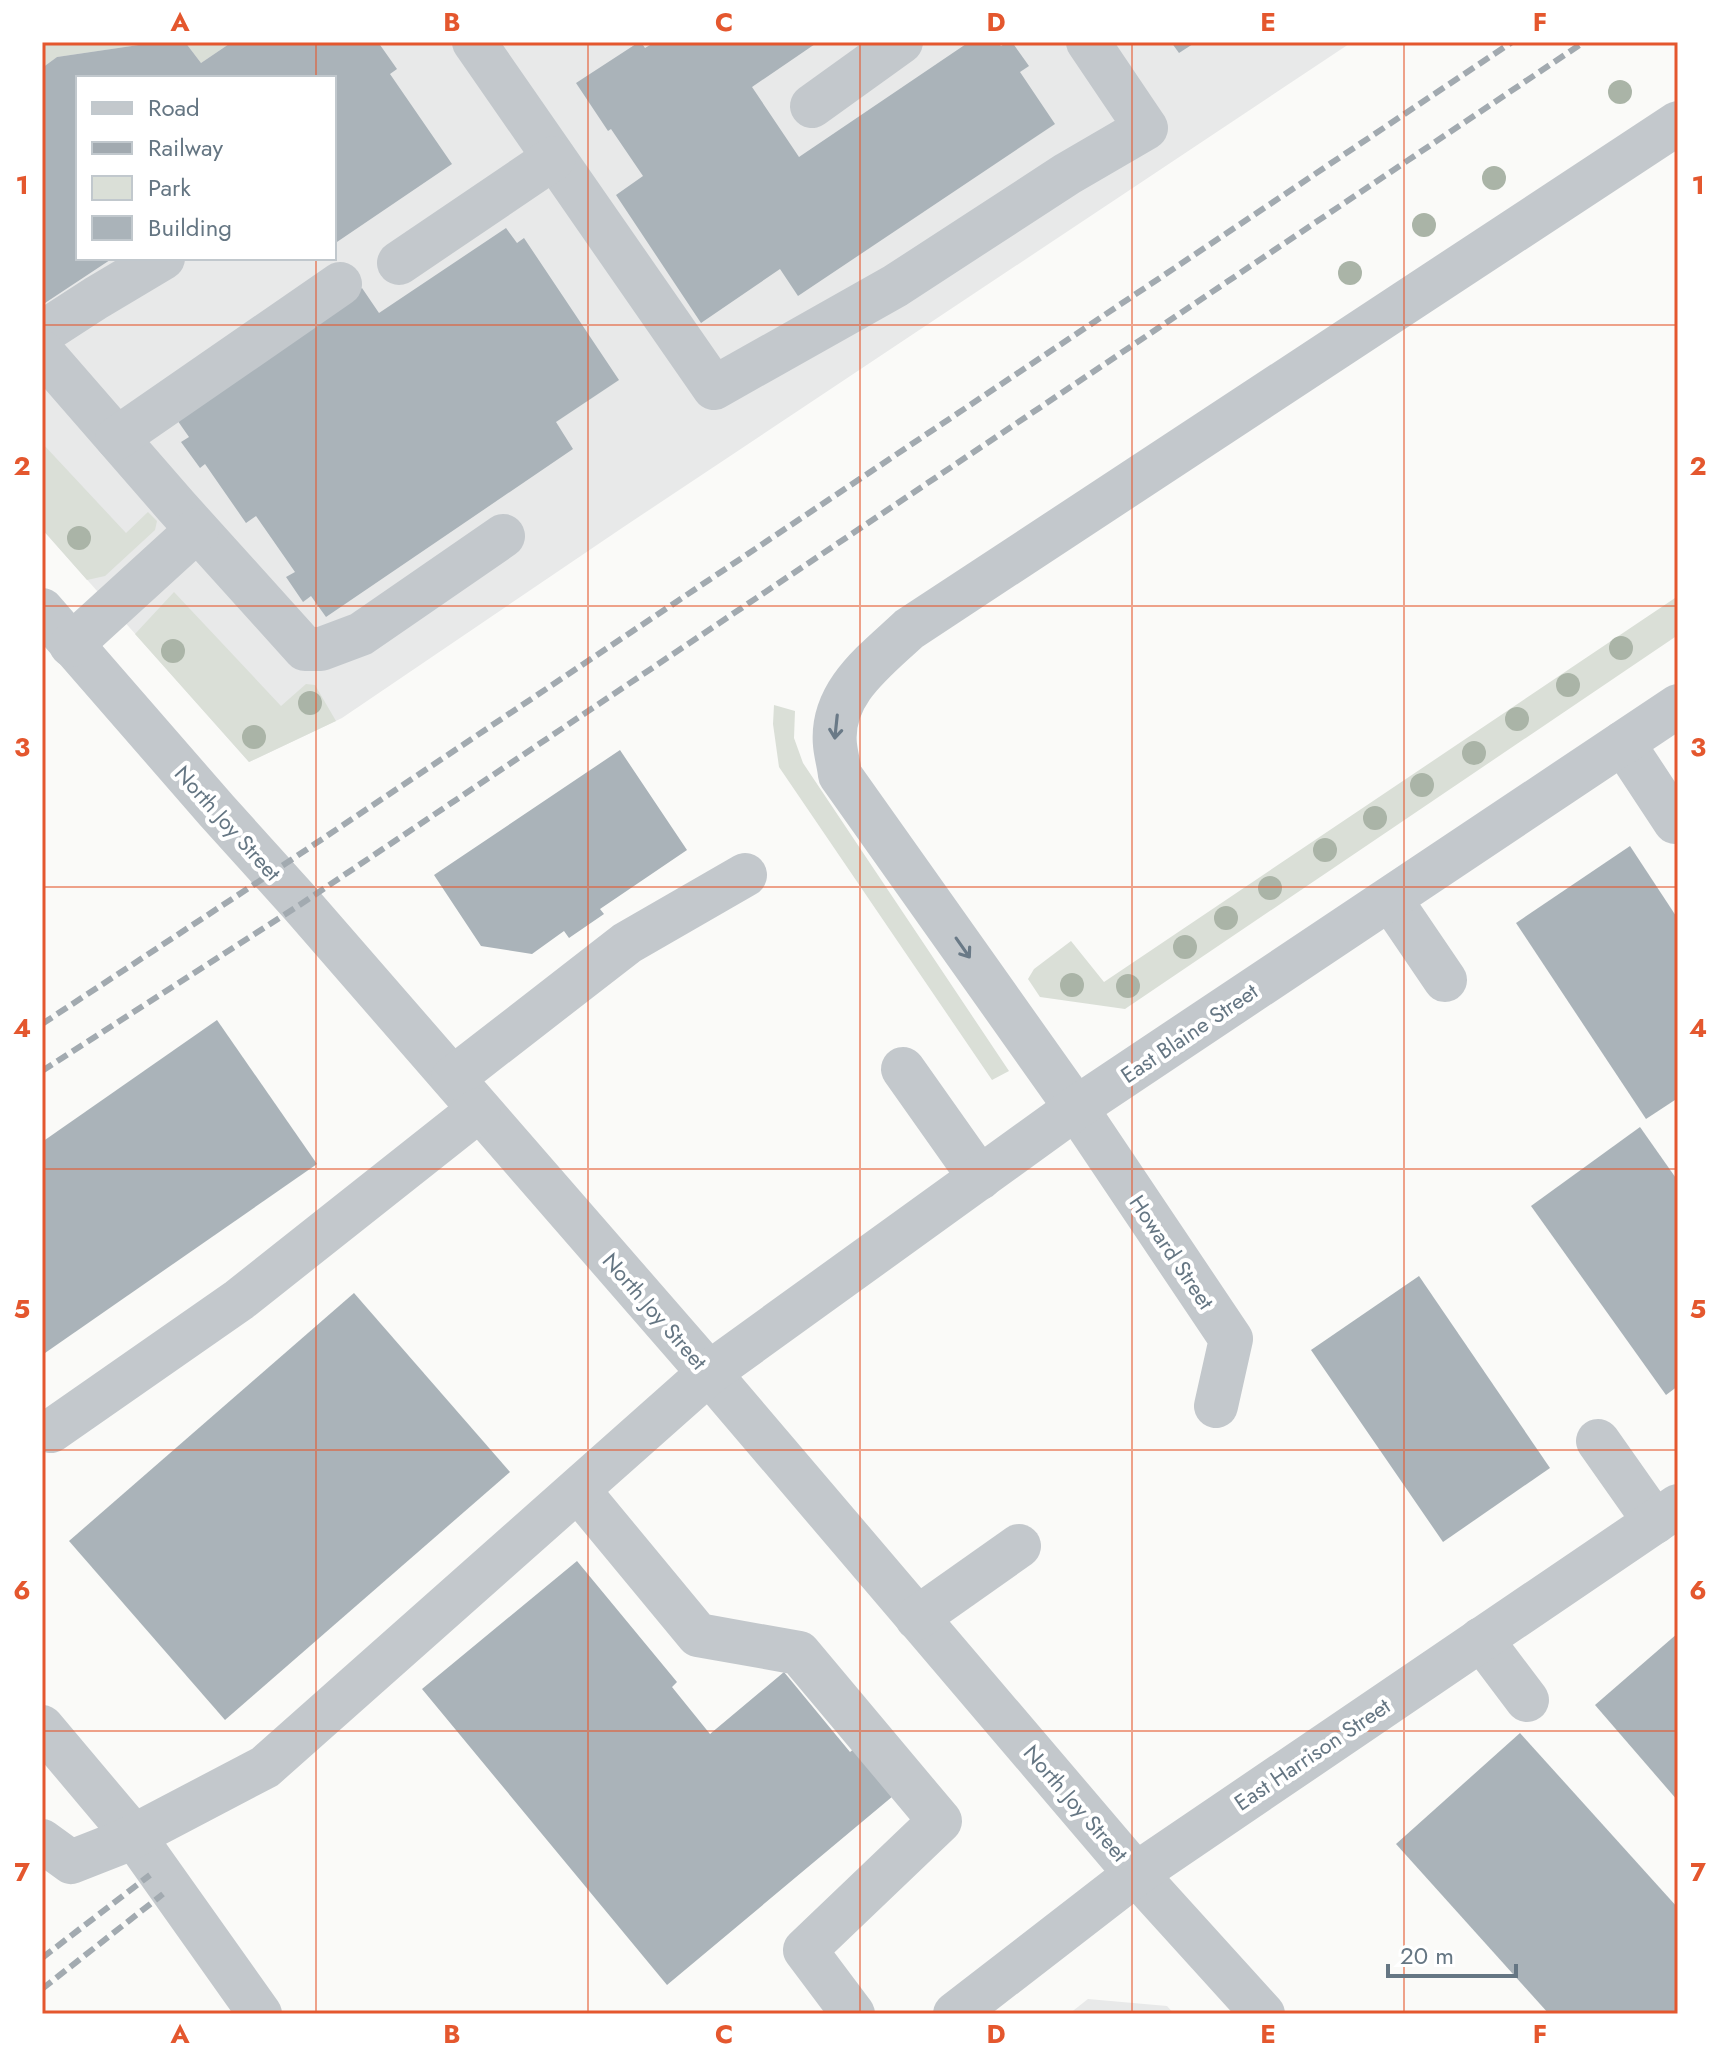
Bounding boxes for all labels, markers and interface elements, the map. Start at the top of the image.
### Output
text: A [169,3,190,41]
text: B [443,3,461,41]
text: C [715,3,733,41]
text: D [986,3,1006,41]
text: E [1260,3,1276,41]
text: F [1533,3,1547,41]
legend [76,76,336,260]
text: Road [148,90,200,125]
text: Railway [148,130,223,165]
text: 1 [15,166,29,204]
text: 1 [1691,166,1705,204]
text: Park [148,170,191,205]
text: Building [148,210,232,245]
text: 2 [13,447,31,485]
text: 2 [1689,447,1707,485]
one-way arrow [828,713,843,740]
text: 3 [14,728,30,766]
text: 3 [1690,728,1706,766]
street label: North Joy Street [167,758,289,888]
one-way arrow [955,936,971,958]
street label: East Blaine Street [1114,975,1264,1091]
text: 4 [13,1009,31,1047]
text: 4 [1689,1009,1707,1047]
street label: Howard Street [1122,1188,1223,1316]
street label: North Joy Street [595,1245,715,1377]
text: 5 [14,1290,30,1328]
text: 5 [1690,1290,1706,1328]
text: 6 [13,1571,31,1609]
text: 6 [1689,1571,1707,1609]
street label: East Harrison Street [1228,1689,1397,1818]
street label: North Joy Street [1016,1737,1136,1869]
text: 7 [14,1853,30,1891]
text: 7 [1690,1853,1706,1891]
scale bar [1388,1928,1516,1978]
text: 20 m [1400,1938,1454,1973]
text: A [169,2015,190,2053]
text: B [443,2015,461,2053]
text: C [715,2015,733,2053]
text: D [986,2015,1006,2053]
text: E [1260,2015,1276,2053]
text: F [1533,2015,1547,2053]

